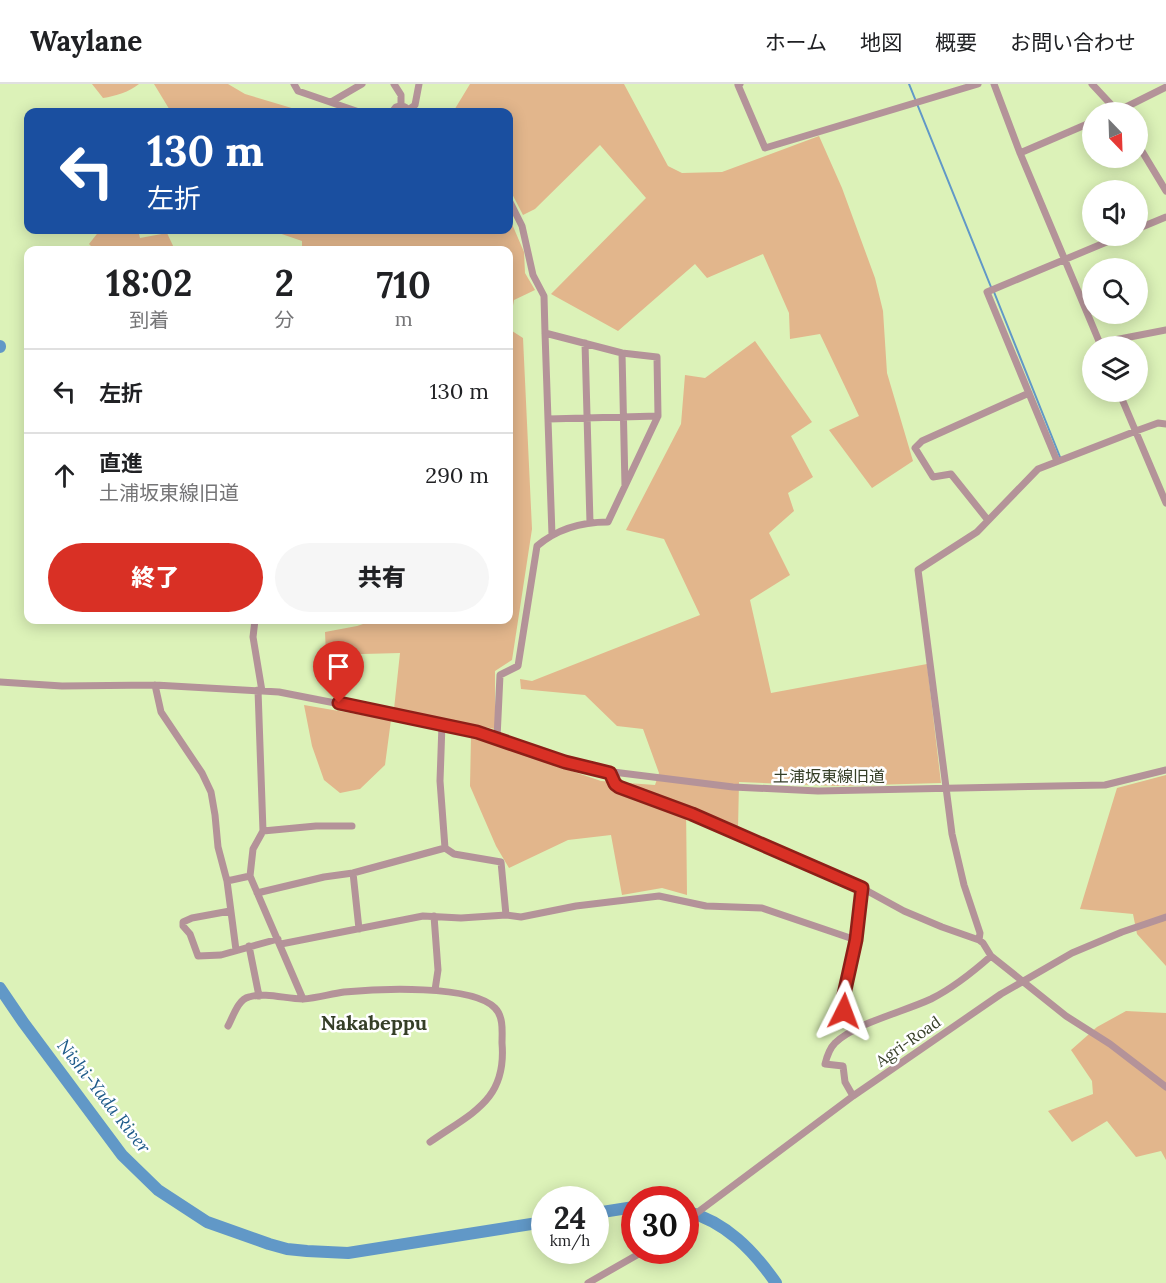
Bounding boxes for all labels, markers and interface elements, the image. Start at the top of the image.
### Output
text: Waylane [30,23,142,59]
text: ホーム [765,29,827,56]
text: 地図 [860,29,902,56]
text: 概要 [935,29,977,56]
text: お問い合わせ [1010,29,1136,56]
north arrow [1082,102,1148,168]
map controls [1082,102,1148,402]
text: 130 m [147,124,264,178]
icon: left [48,132,126,210]
button: sound [1082,180,1148,246]
text: 左折 [147,181,201,215]
button: search [1082,258,1148,324]
text: 18:02 [106,260,192,306]
text: 2 [275,260,294,306]
text: 710 [376,262,431,308]
text: m [395,306,413,331]
text: 到着 [129,307,169,332]
text: 分 [274,307,294,332]
button: layers [1082,336,1148,402]
icon: left [48,375,81,408]
text: 130 m [430,377,489,405]
text: 左折 [99,379,143,407]
text: 直進 [99,449,143,477]
icon: ahead [48,459,81,492]
text: 290 m [425,461,489,489]
text: 土浦坂東線旧道 [99,480,239,505]
button: 終了 [48,543,263,612]
button: 共有 [275,543,489,612]
pin [313,641,364,703]
icon: arrive [322,650,355,683]
street label: 土浦坂東線旧道 [773,766,885,786]
position arrow [812,979,876,1043]
district label: Nakabeppu [321,1010,427,1035]
street label: Agri-Road [871,1011,945,1071]
water label: Nishi-Yada River [52,1034,156,1158]
speed limit sign: 30 [621,1186,699,1264]
text: 24 [554,1199,586,1237]
text: km/h [550,1231,590,1250]

